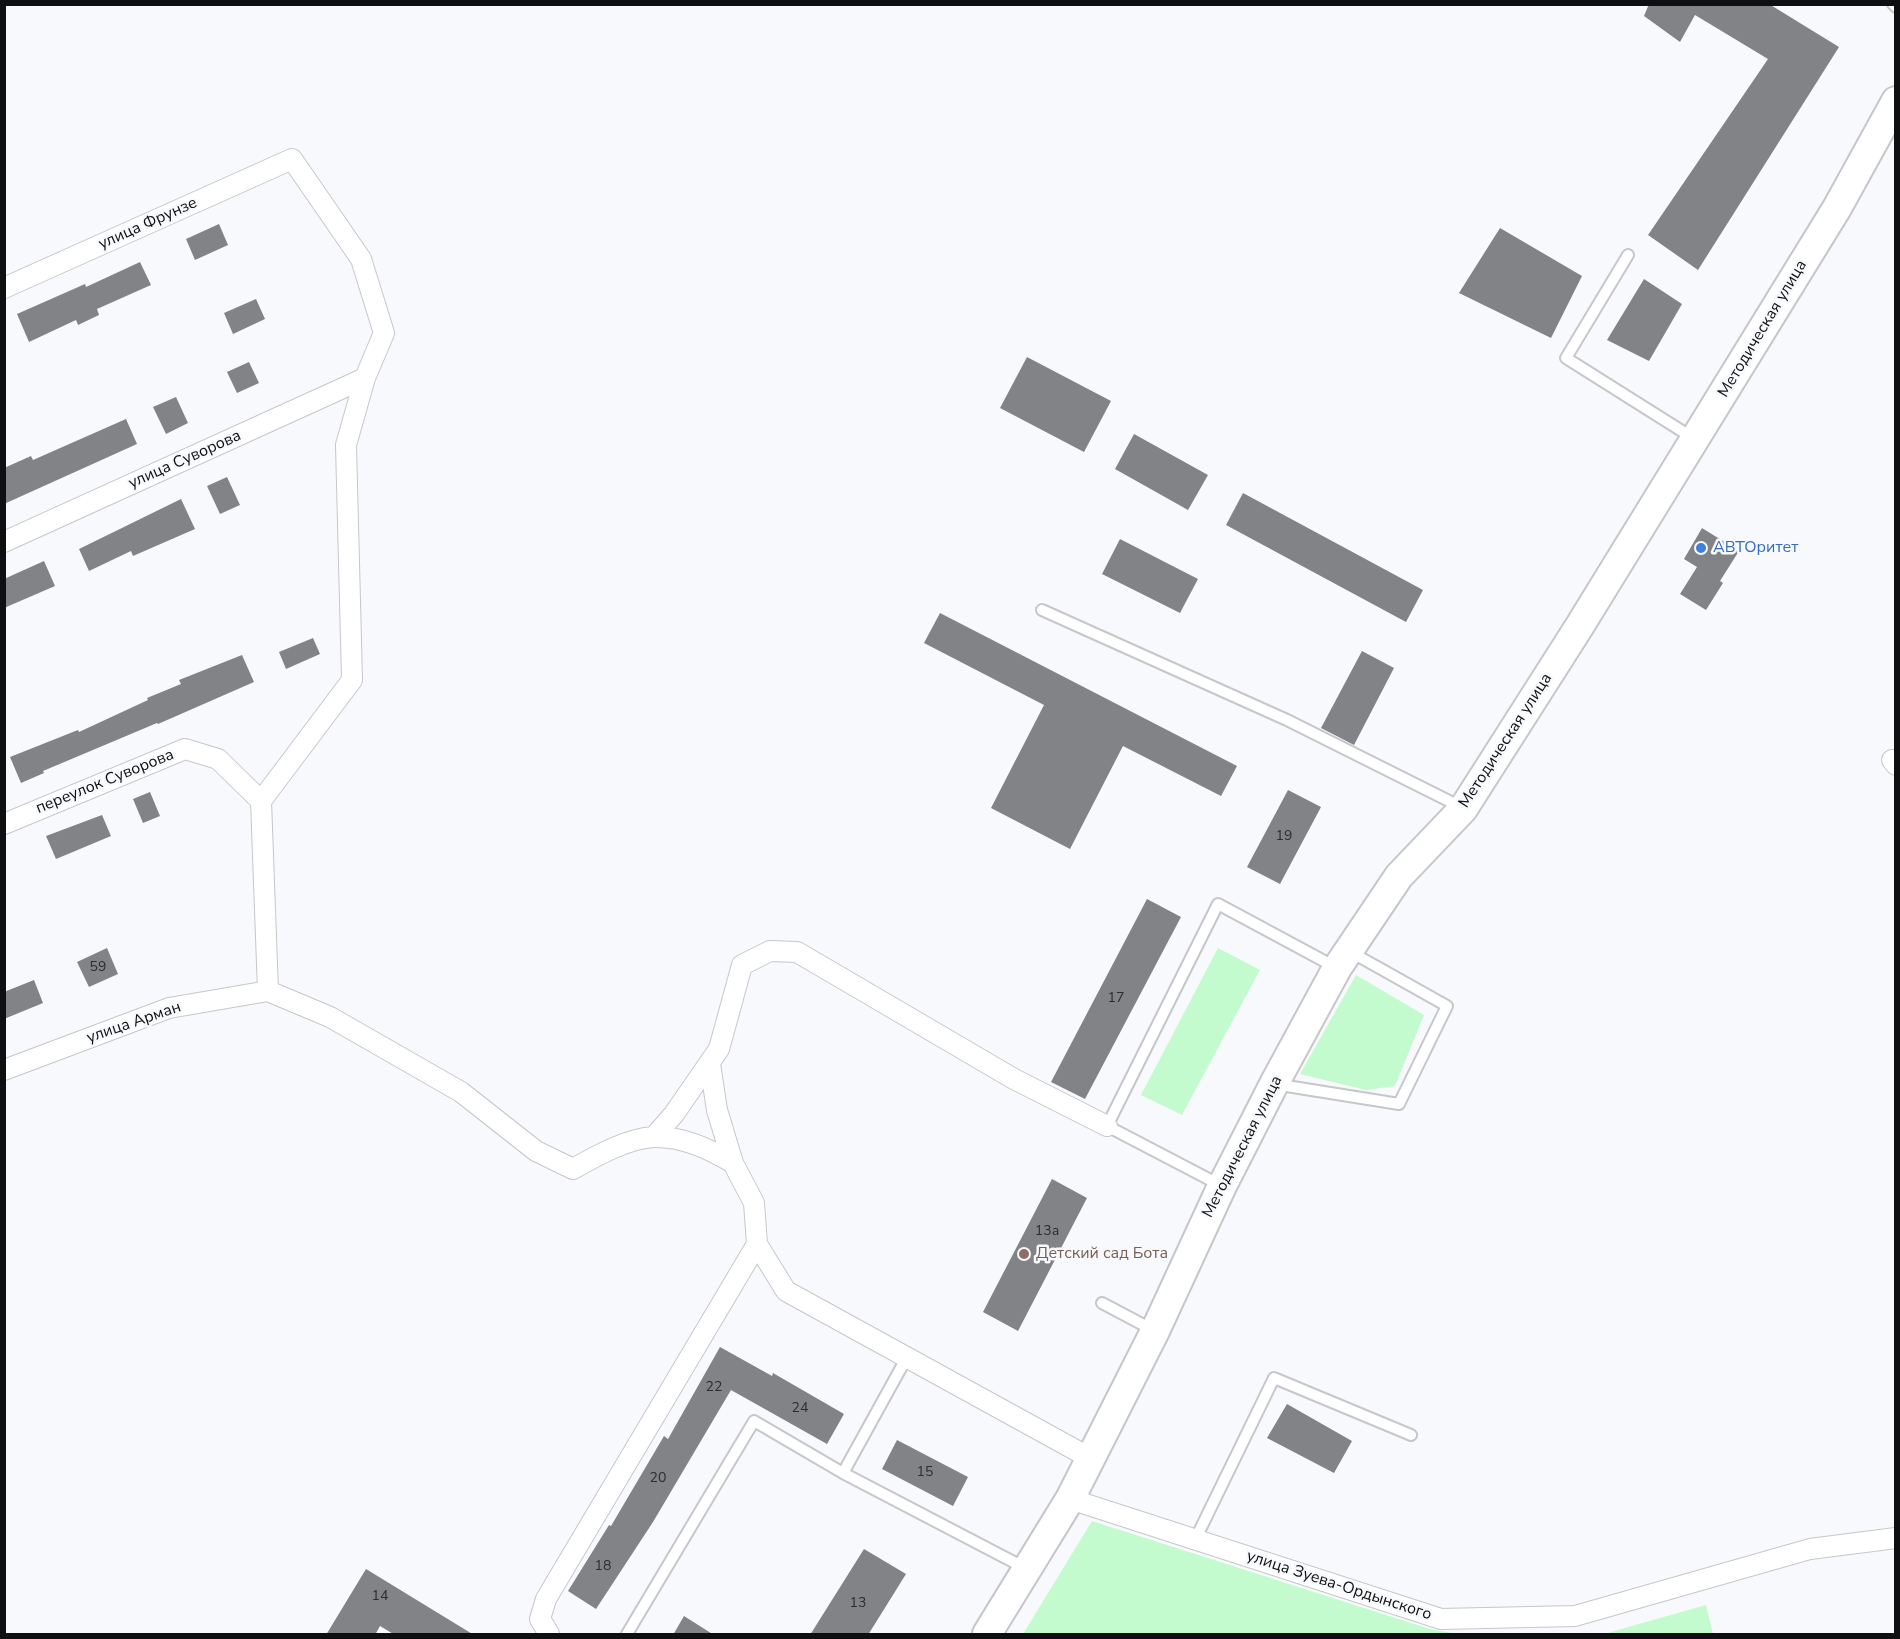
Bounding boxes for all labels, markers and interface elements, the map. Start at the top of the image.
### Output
street label: улица Фрунзе [96,194,200,254]
street label: Методическая улица [1714,257,1812,401]
street label: улица Суворова [126,427,244,493]
place label: АВТОритет [1713,538,1798,558]
marker: АВТОритет [1694,541,1708,555]
street label: Методическая улица [1455,670,1557,812]
street label: переулок Суворова [33,745,177,819]
house number: 19 [1276,829,1292,845]
house number: 59 [90,960,106,976]
house number: 17 [1108,991,1124,1007]
street label: улица Арман [84,998,184,1048]
street label: Методическая улица [1199,1073,1287,1221]
house number: 13а [1035,1224,1059,1240]
place label: Детский сад Бота [1036,1244,1168,1264]
marker: Детский сад Бота [1017,1247,1031,1261]
house number: 22 [706,1380,722,1396]
house number: 24 [792,1401,808,1417]
house number: 15 [917,1465,933,1481]
house number: 20 [650,1471,666,1487]
street label: улица Зуева-Ордынского [1244,1547,1434,1625]
house number: 18 [595,1559,611,1575]
house number: 14 [372,1589,388,1605]
house number: 13 [850,1596,866,1612]

